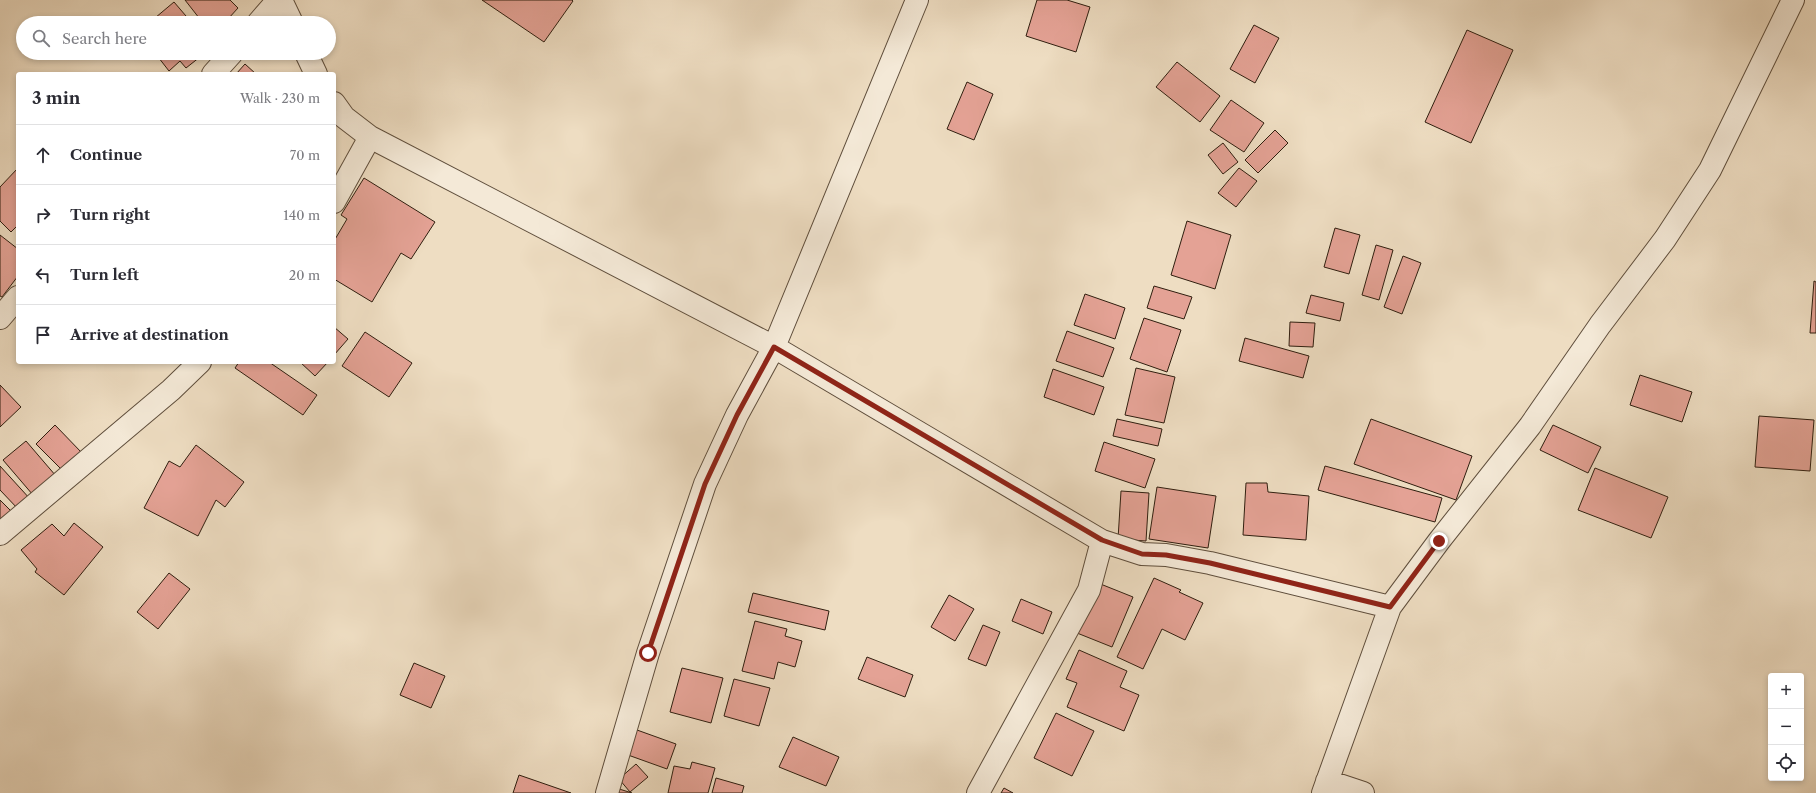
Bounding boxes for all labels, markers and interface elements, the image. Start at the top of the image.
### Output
search box [16,16,336,60]
icon: search [30,27,52,49]
text: Search here [62,29,147,48]
text: 3 min [32,88,81,108]
text: Walk · 230 m [240,90,320,106]
icon: ahead [32,144,54,166]
text: Continue [70,145,142,164]
text: 70 m [290,147,320,163]
icon: right [32,204,54,226]
text: Turn right [70,205,150,224]
text: 140 m [283,207,320,223]
icon: left [32,264,54,286]
text: Turn left [70,265,139,284]
text: 20 m [289,267,320,283]
icon: arrive [32,324,54,346]
text: Arrive at destination [70,325,229,344]
route end [1430,532,1448,550]
route start [639,644,657,662]
map controls [1768,673,1804,781]
button: + [1768,673,1804,709]
button: − [1768,709,1804,745]
button: locate [1768,745,1804,781]

